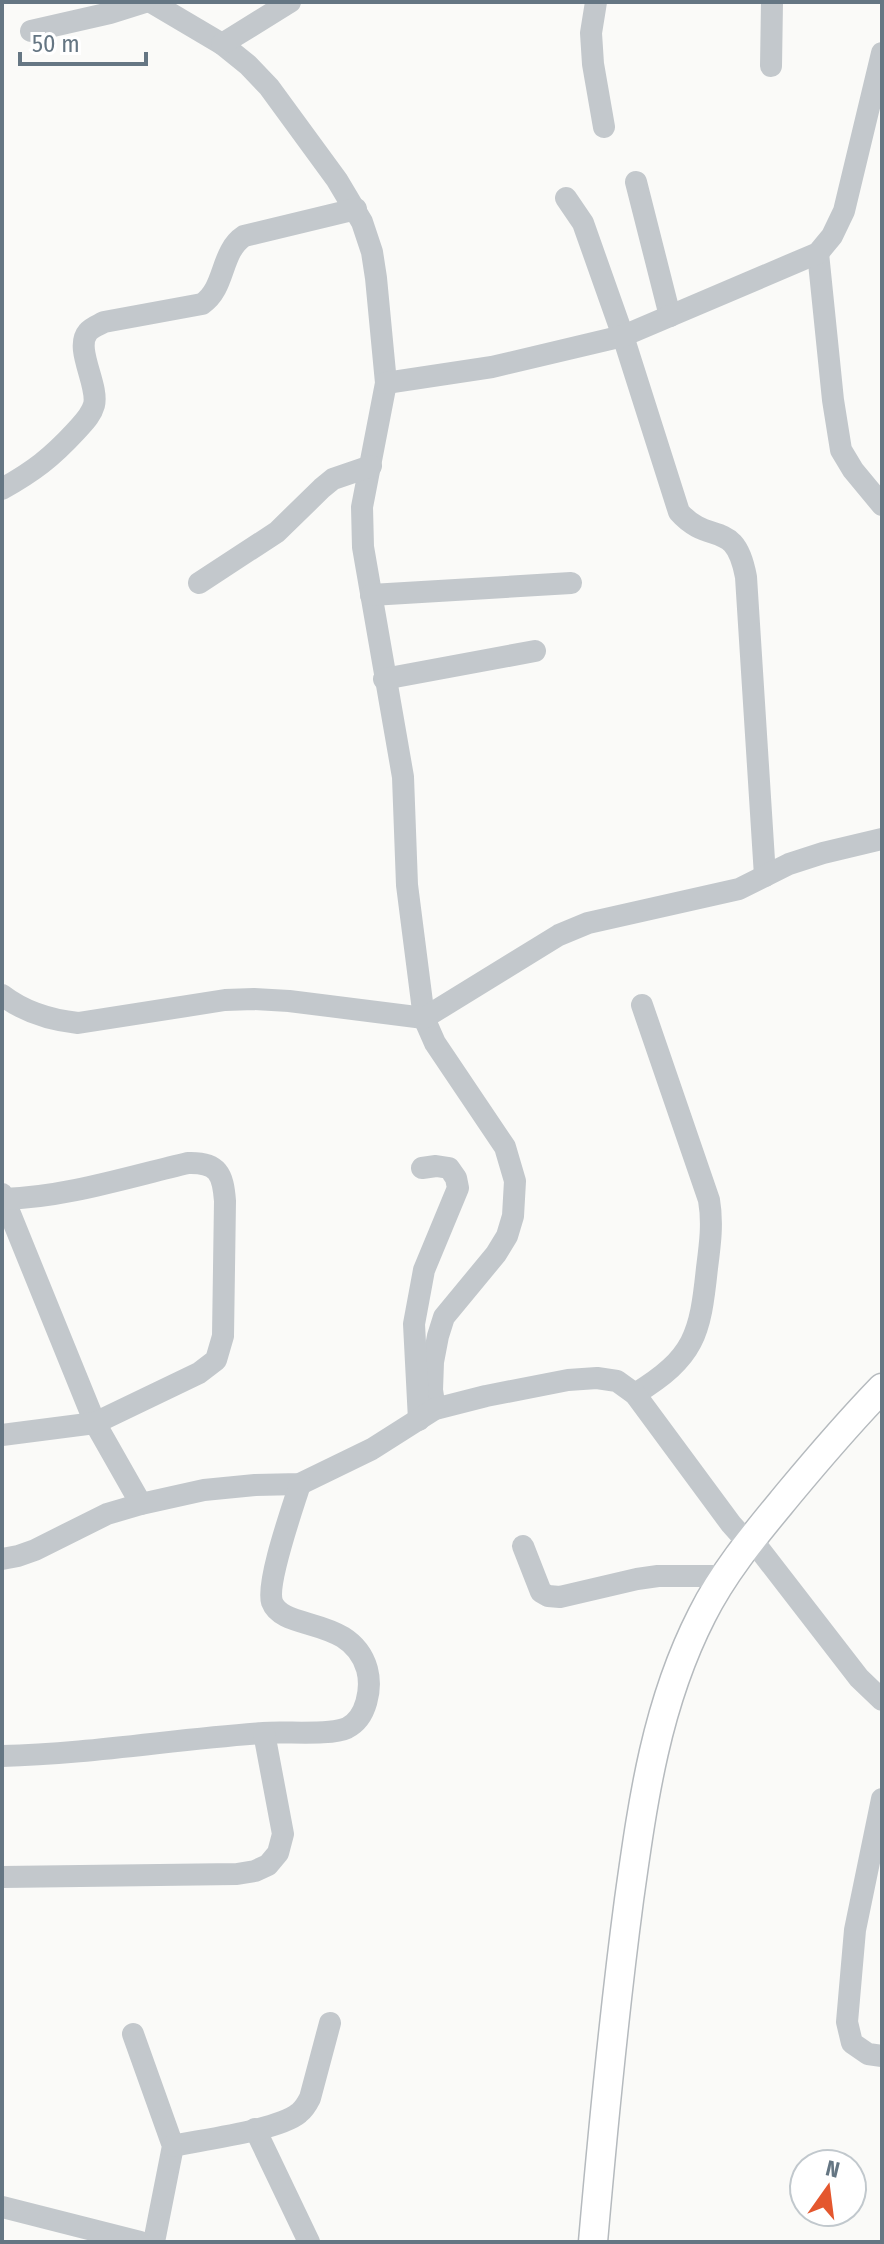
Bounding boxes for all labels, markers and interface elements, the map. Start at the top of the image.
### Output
scale bar [20,16,146,66]
text: 50 m [32,30,80,58]
north arrow [788,2148,868,2228]
text: N [823,2154,842,2184]

